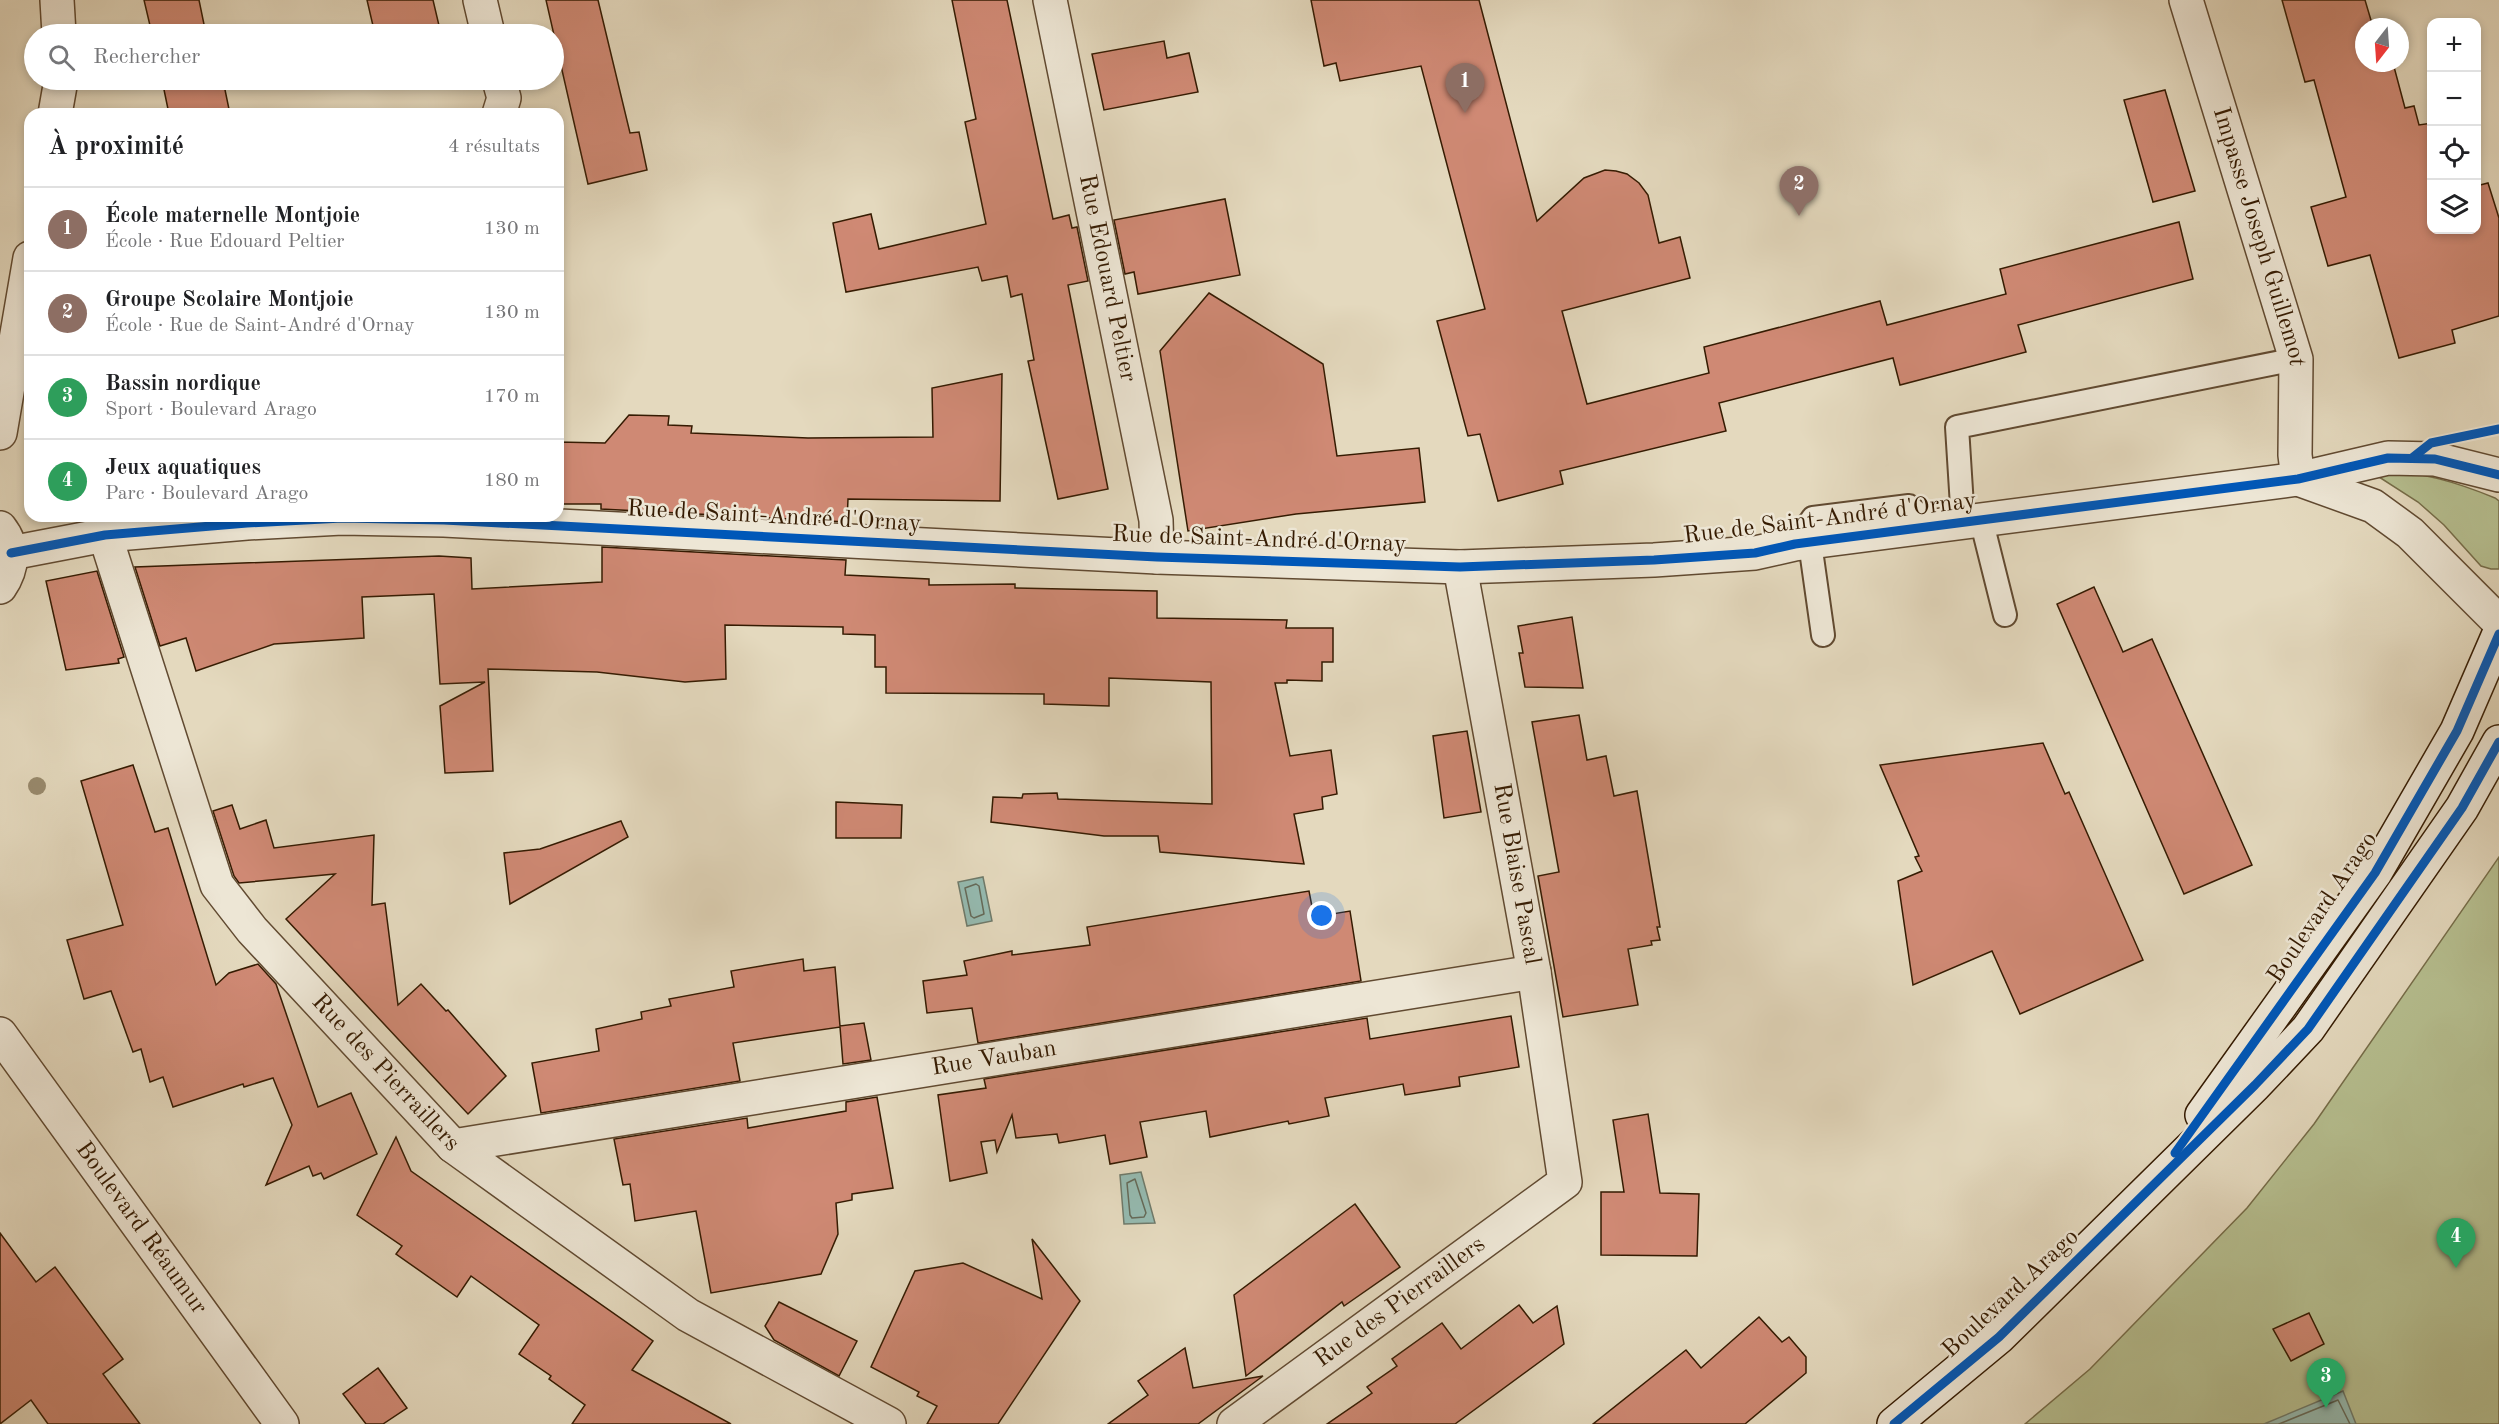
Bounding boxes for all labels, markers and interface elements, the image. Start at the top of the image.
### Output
north arrow [2355,18,2409,72]
map controls [2427,18,2481,234]
button: + [2427,18,2481,72]
search box [24,24,564,90]
icon: search [45,41,78,74]
text: Rechercher [93,46,200,68]
pin: 1 [1446,63,1484,113]
button: − [2427,72,2481,126]
street label: Impasse Joseph Guillemot [2208,105,2308,367]
button: locate [2427,126,2481,180]
text: À proximité [48,134,184,160]
text: 4 résultats [448,137,540,157]
pin: 2 [1780,166,1818,216]
street label: Rue Edouard Peltier [1074,173,1140,384]
button: layers [2427,180,2481,234]
text: École maternelle Montjoie [105,205,360,227]
text: 1 [62,219,73,239]
text: 130 m [484,219,540,239]
text: École · Rue Edouard Peltier [105,232,345,252]
text: Groupe Scolaire Montjoie [105,289,354,311]
text: 2 [62,303,73,323]
text: 130 m [484,303,540,323]
text: École · Rue de Saint-André d'Ornay [105,316,415,336]
text: Bassin nordique [105,373,261,395]
text: 3 [62,387,73,407]
text: 170 m [484,387,540,407]
text: Sport · Boulevard Arago [105,400,317,420]
text: Jeux aquatiques [105,457,261,479]
text: 4 [62,471,73,491]
text: 180 m [484,471,540,491]
text: Parc · Boulevard Arago [105,484,308,504]
street label: Rue de Saint-André d'Ornay [1682,489,1978,549]
street label: Rue de Saint-André d'Ornay [626,497,922,537]
street label: Rue de Saint-André d'Ornay [1111,523,1407,557]
street label: Rue Blaise Pascal [1488,781,1544,967]
street label: Boulevard Arago [2264,828,2382,988]
your location [1307,901,1336,930]
street label: Rue des Pierraillers [307,990,464,1156]
street label: Rue Vauban [930,1037,1058,1081]
street label: Boulevard Réaumur [70,1138,211,1319]
pin: 4 [2436,1218,2476,1268]
street label: Boulevard Arago [1938,1225,2084,1363]
street label: Rue des Pierraillers [1311,1232,1490,1373]
pin: 3 [2306,1358,2346,1408]

